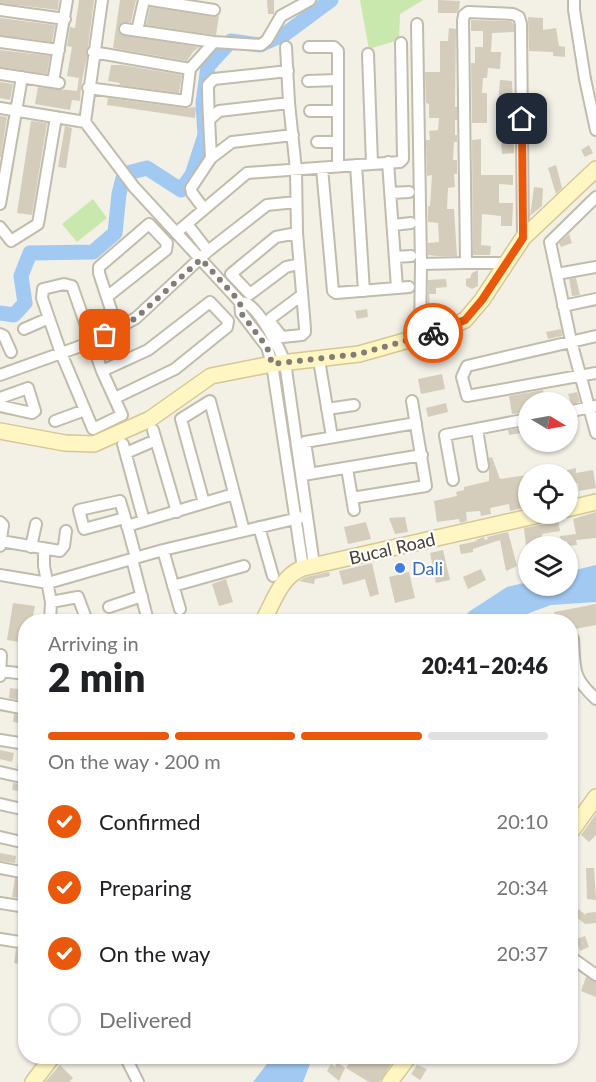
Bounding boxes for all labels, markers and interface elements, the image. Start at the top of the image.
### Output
pin [496,93,547,144]
icon: home [505,102,538,135]
courier [403,303,463,363]
pin [79,309,130,360]
icon: bike [417,317,450,350]
icon: bag [88,318,121,351]
north arrow [518,392,578,452]
map controls [518,392,578,596]
button: locate [518,464,578,524]
street label: Bucal Road [347,527,437,569]
button: layers [518,536,578,596]
place label: Dali [412,557,443,579]
marker: Dali [393,561,407,575]
text: Arriving in [48,631,139,655]
text: 20:41–20:46 [422,652,548,679]
text: 2 min [48,654,145,700]
text: On the way · 200 m [48,749,221,773]
icon: check [48,805,81,838]
text: Confirmed [99,808,201,835]
text: 20:10 [497,809,548,833]
icon: check [48,871,81,904]
text: Preparing [99,874,191,901]
text: 20:34 [497,875,548,899]
icon: check [48,937,81,970]
text: On the way [99,940,210,967]
text: 20:37 [497,941,548,965]
text: Delivered [99,1006,192,1033]

